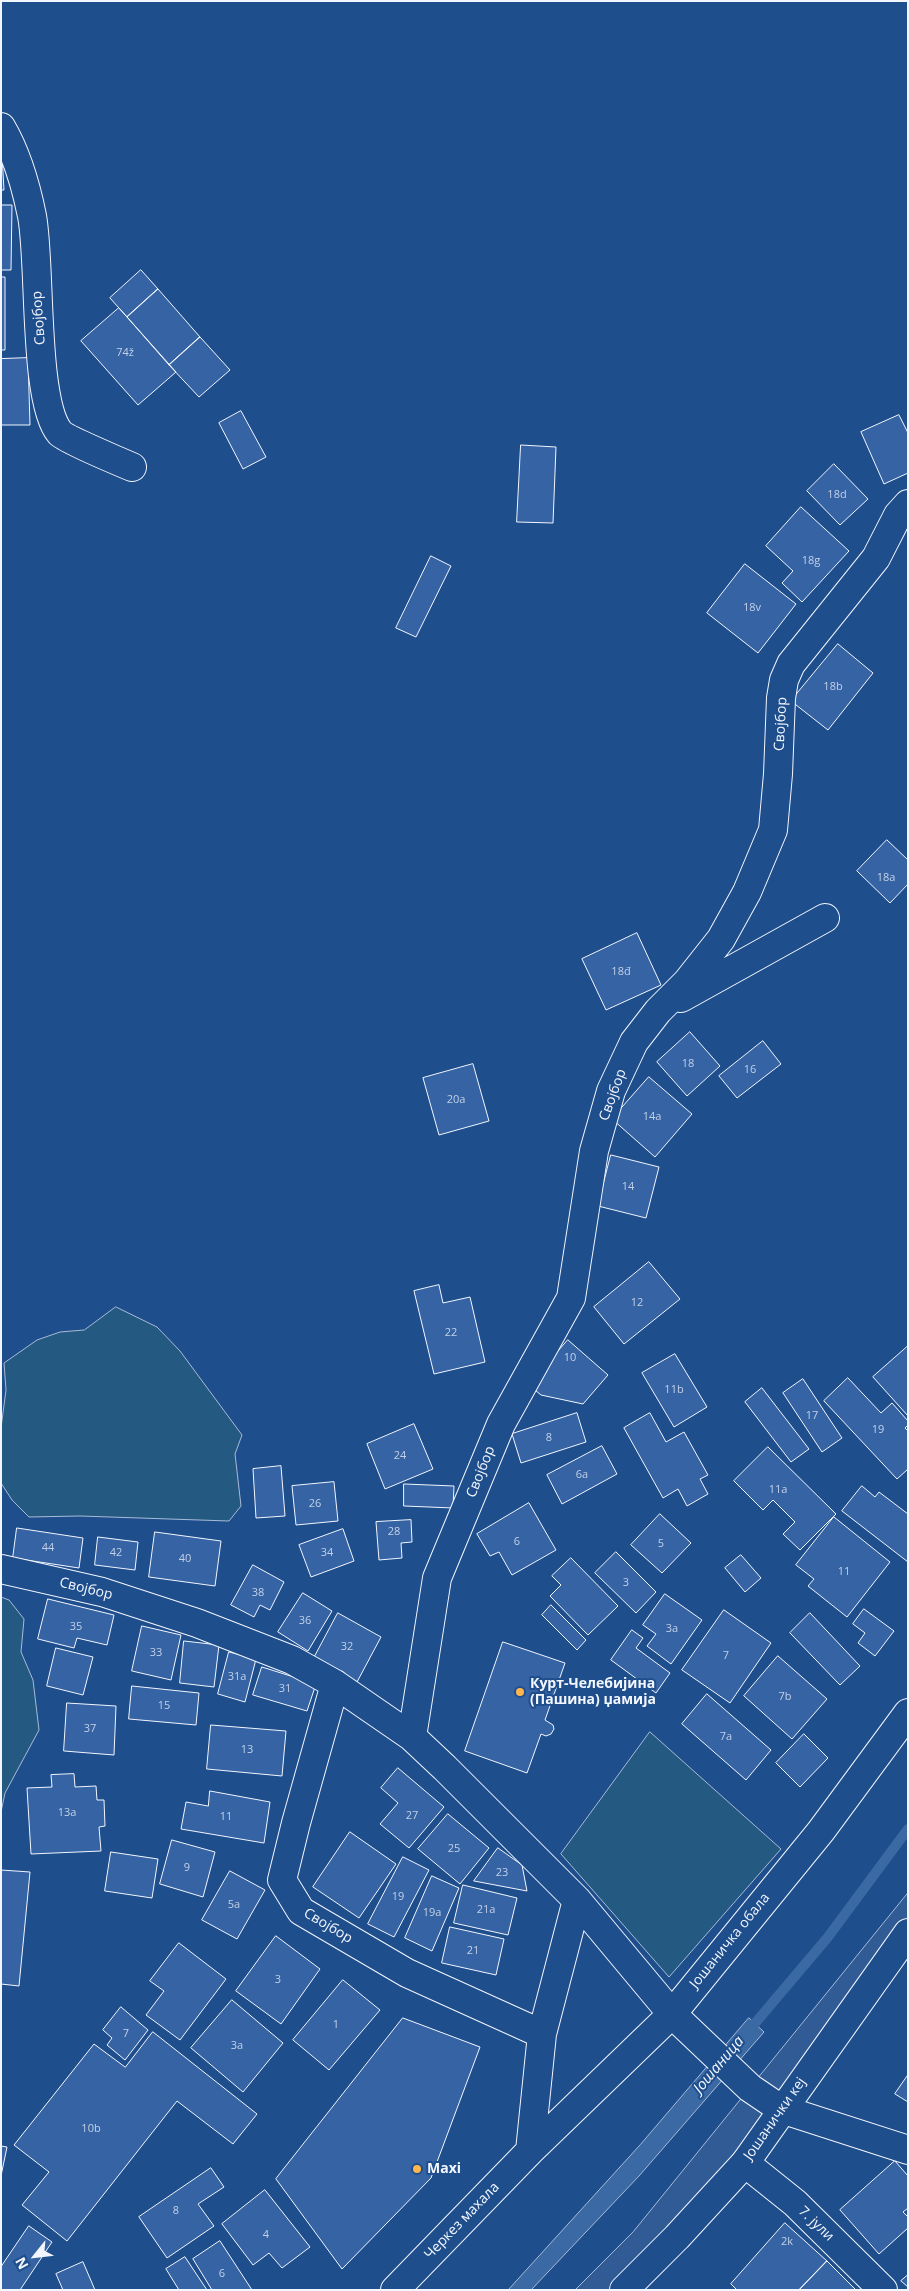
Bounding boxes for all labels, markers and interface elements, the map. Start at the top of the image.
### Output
street label: Својбор [29,290,49,346]
house number: 74ž [116,346,134,360]
house number: 18d [827,488,847,502]
house number: 18g [802,554,820,568]
house number: 18v [743,601,761,615]
house number: 18b [823,680,843,694]
street label: Својбор [771,697,791,751]
house number: 18a [877,871,895,885]
house number: 18đ [611,965,631,979]
house number: 18 [682,1057,694,1071]
house number: 16 [744,1063,756,1077]
street label: Својбор [596,1067,630,1123]
house number: 20a [447,1093,465,1107]
house number: 14a [643,1110,661,1124]
house number: 14 [622,1180,634,1194]
house number: 12 [631,1296,643,1310]
house number: 22 [445,1326,457,1340]
house number: 10 [564,1351,576,1365]
house number: 11b [664,1383,684,1397]
house number: 17 [806,1409,818,1423]
house number: 19 [872,1423,884,1437]
house number: 8 [546,1431,552,1445]
street label: Својбор [463,1444,499,1500]
house number: 24 [394,1449,406,1463]
house number: 6a [576,1468,588,1482]
house number: 11a [769,1483,787,1497]
house number: 26 [309,1497,321,1511]
house number: 28 [388,1525,400,1539]
house number: 6 [514,1535,520,1549]
house number: 5 [658,1537,664,1551]
house number: 44 [42,1541,54,1555]
house number: 42 [110,1546,122,1560]
house number: 34 [321,1546,333,1560]
house number: 40 [179,1552,191,1566]
house number: 11 [838,1565,850,1579]
street label: Својбор [58,1574,114,1604]
house number: 3 [623,1576,629,1590]
house number: 38 [252,1586,264,1600]
house number: 36 [299,1614,311,1628]
house number: 35 [70,1620,82,1634]
house number: 3a [666,1622,678,1636]
house number: 32 [341,1640,353,1654]
house number: 33 [150,1646,162,1660]
house number: 7 [723,1649,729,1663]
house number: 31a [228,1670,246,1684]
place label: Курт-Челебијина (Пашина) џамија [530,1676,656,1708]
house number: 31 [279,1682,291,1696]
marker: Курт-Челебијина (Пашина) џамија [514,1686,526,1698]
house number: 7b [778,1690,792,1704]
house number: 15 [158,1699,170,1713]
house number: 37 [84,1722,96,1736]
house number: 7a [720,1730,732,1744]
house number: 13 [241,1743,253,1757]
house number: 13a [58,1806,76,1820]
house number: 27 [406,1809,418,1823]
house number: 11 [220,1810,232,1824]
house number: 25 [448,1842,460,1856]
house number: 9 [184,1861,190,1875]
house number: 23 [496,1866,508,1880]
house number: 19 [392,1890,404,1904]
street label: Јошаничка обала [686,1890,774,1992]
house number: 5a [228,1898,240,1912]
house number: 21a [477,1903,495,1917]
street label: Својбор [300,1905,356,1947]
house number: 19a [423,1906,441,1920]
house number: 21 [467,1944,479,1958]
house number: 3 [275,1973,281,1987]
house number: 1 [333,2018,339,2032]
house number: 7 [123,2027,129,2041]
water label: Јошаница [690,2033,748,2097]
house number: 3a [231,2039,243,2053]
street label: Јошанички кеј [740,2074,810,2164]
house number: 10b [81,2122,101,2136]
place label: Maxi [427,2161,461,2177]
marker: Maxi [411,2163,423,2175]
street label: Черкез махала [421,2179,503,2263]
street label: 7. јули [795,2203,837,2245]
house number: 8 [173,2204,179,2218]
house number: 4 [263,2228,269,2242]
north arrow [10,2231,60,2281]
house number: 2k [781,2235,793,2249]
text: N [10,2254,33,2273]
house number: 6 [219,2267,225,2281]

